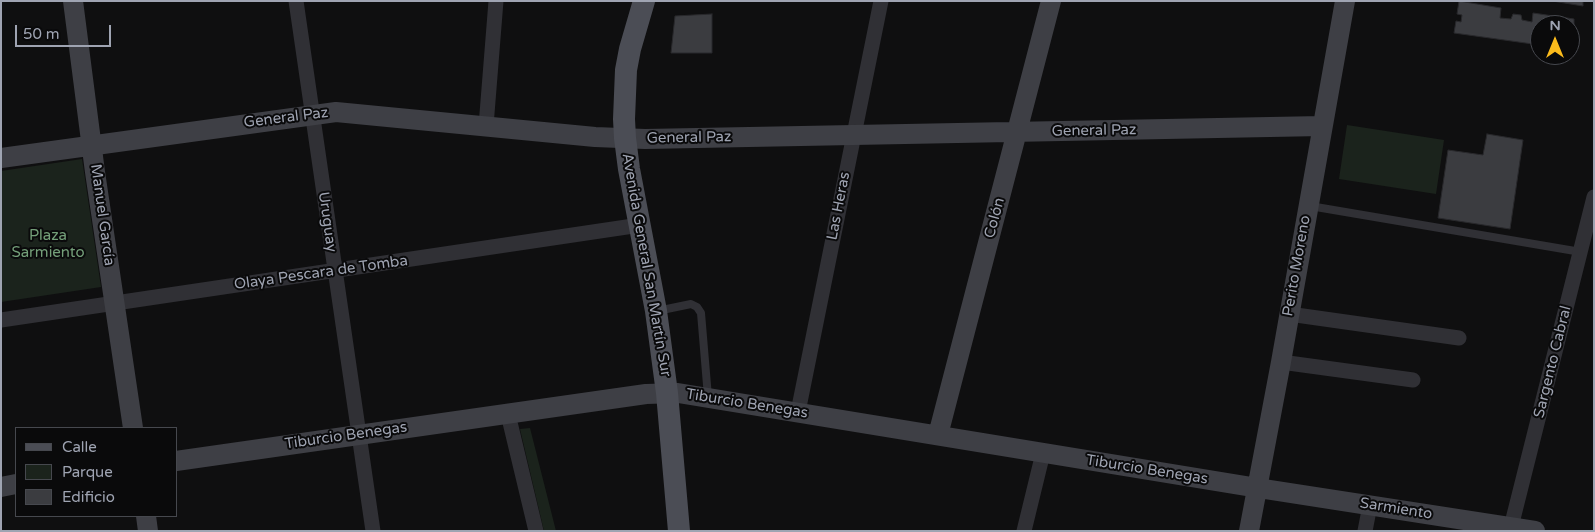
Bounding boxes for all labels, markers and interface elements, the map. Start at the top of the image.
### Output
scale bar [18,15,114,47]
north arrow [1530,15,1580,65]
text: N [1549,17,1561,34]
text: 50 m [23,25,60,43]
street label: General Paz [243,104,329,132]
street label: General Paz [1051,121,1137,141]
street label: General Paz [646,128,732,148]
street label: Avenida General San Martín Sur [617,152,675,378]
street label: Manuel García [86,163,118,267]
street label: Las Heras [824,170,854,242]
street label: Uruguay [314,191,340,253]
street label: Colón [981,196,1009,240]
street label: Perito Moreno [1279,214,1315,318]
park label: Plaza Sarmiento [11,227,85,262]
street label: Olaya Pescara de Tomba [233,252,409,294]
street label: Sargento Cabral [1530,304,1576,420]
street label: Tiburcio Benegas [685,385,809,423]
street label: Tiburcio Benegas [284,419,408,453]
legend [15,427,178,517]
text: Calle [62,438,97,456]
street label: Tiburcio Benegas [1085,451,1209,489]
text: Parque [62,463,113,481]
text: Edificio [62,488,115,506]
street label: Sarmiento [1358,494,1434,524]

